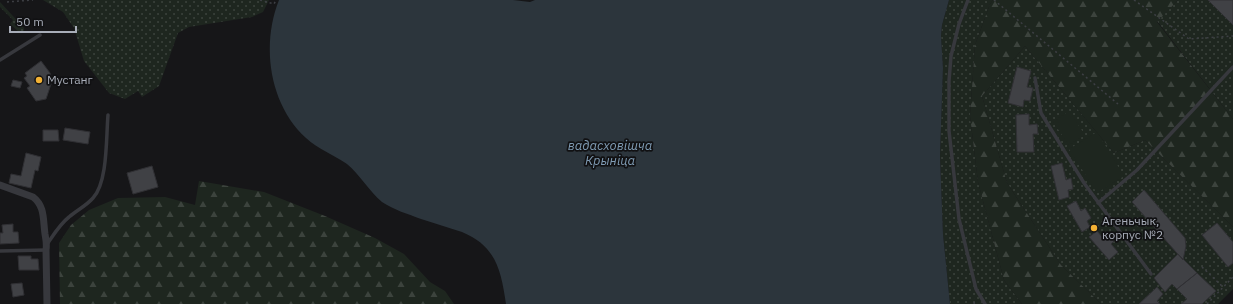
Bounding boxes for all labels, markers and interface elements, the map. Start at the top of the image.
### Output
scale bar [10,8,76,34]
text: 50 m [16,14,44,29]
place label: Мустанг [47,72,93,87]
marker: Мустанг [34,75,44,85]
water label: вадасховішча Крыніца [568,137,652,169]
place label: Агеньчык, корпус №2 [1102,213,1163,242]
marker: Агеньчык, корпус №2 [1089,223,1099,233]

